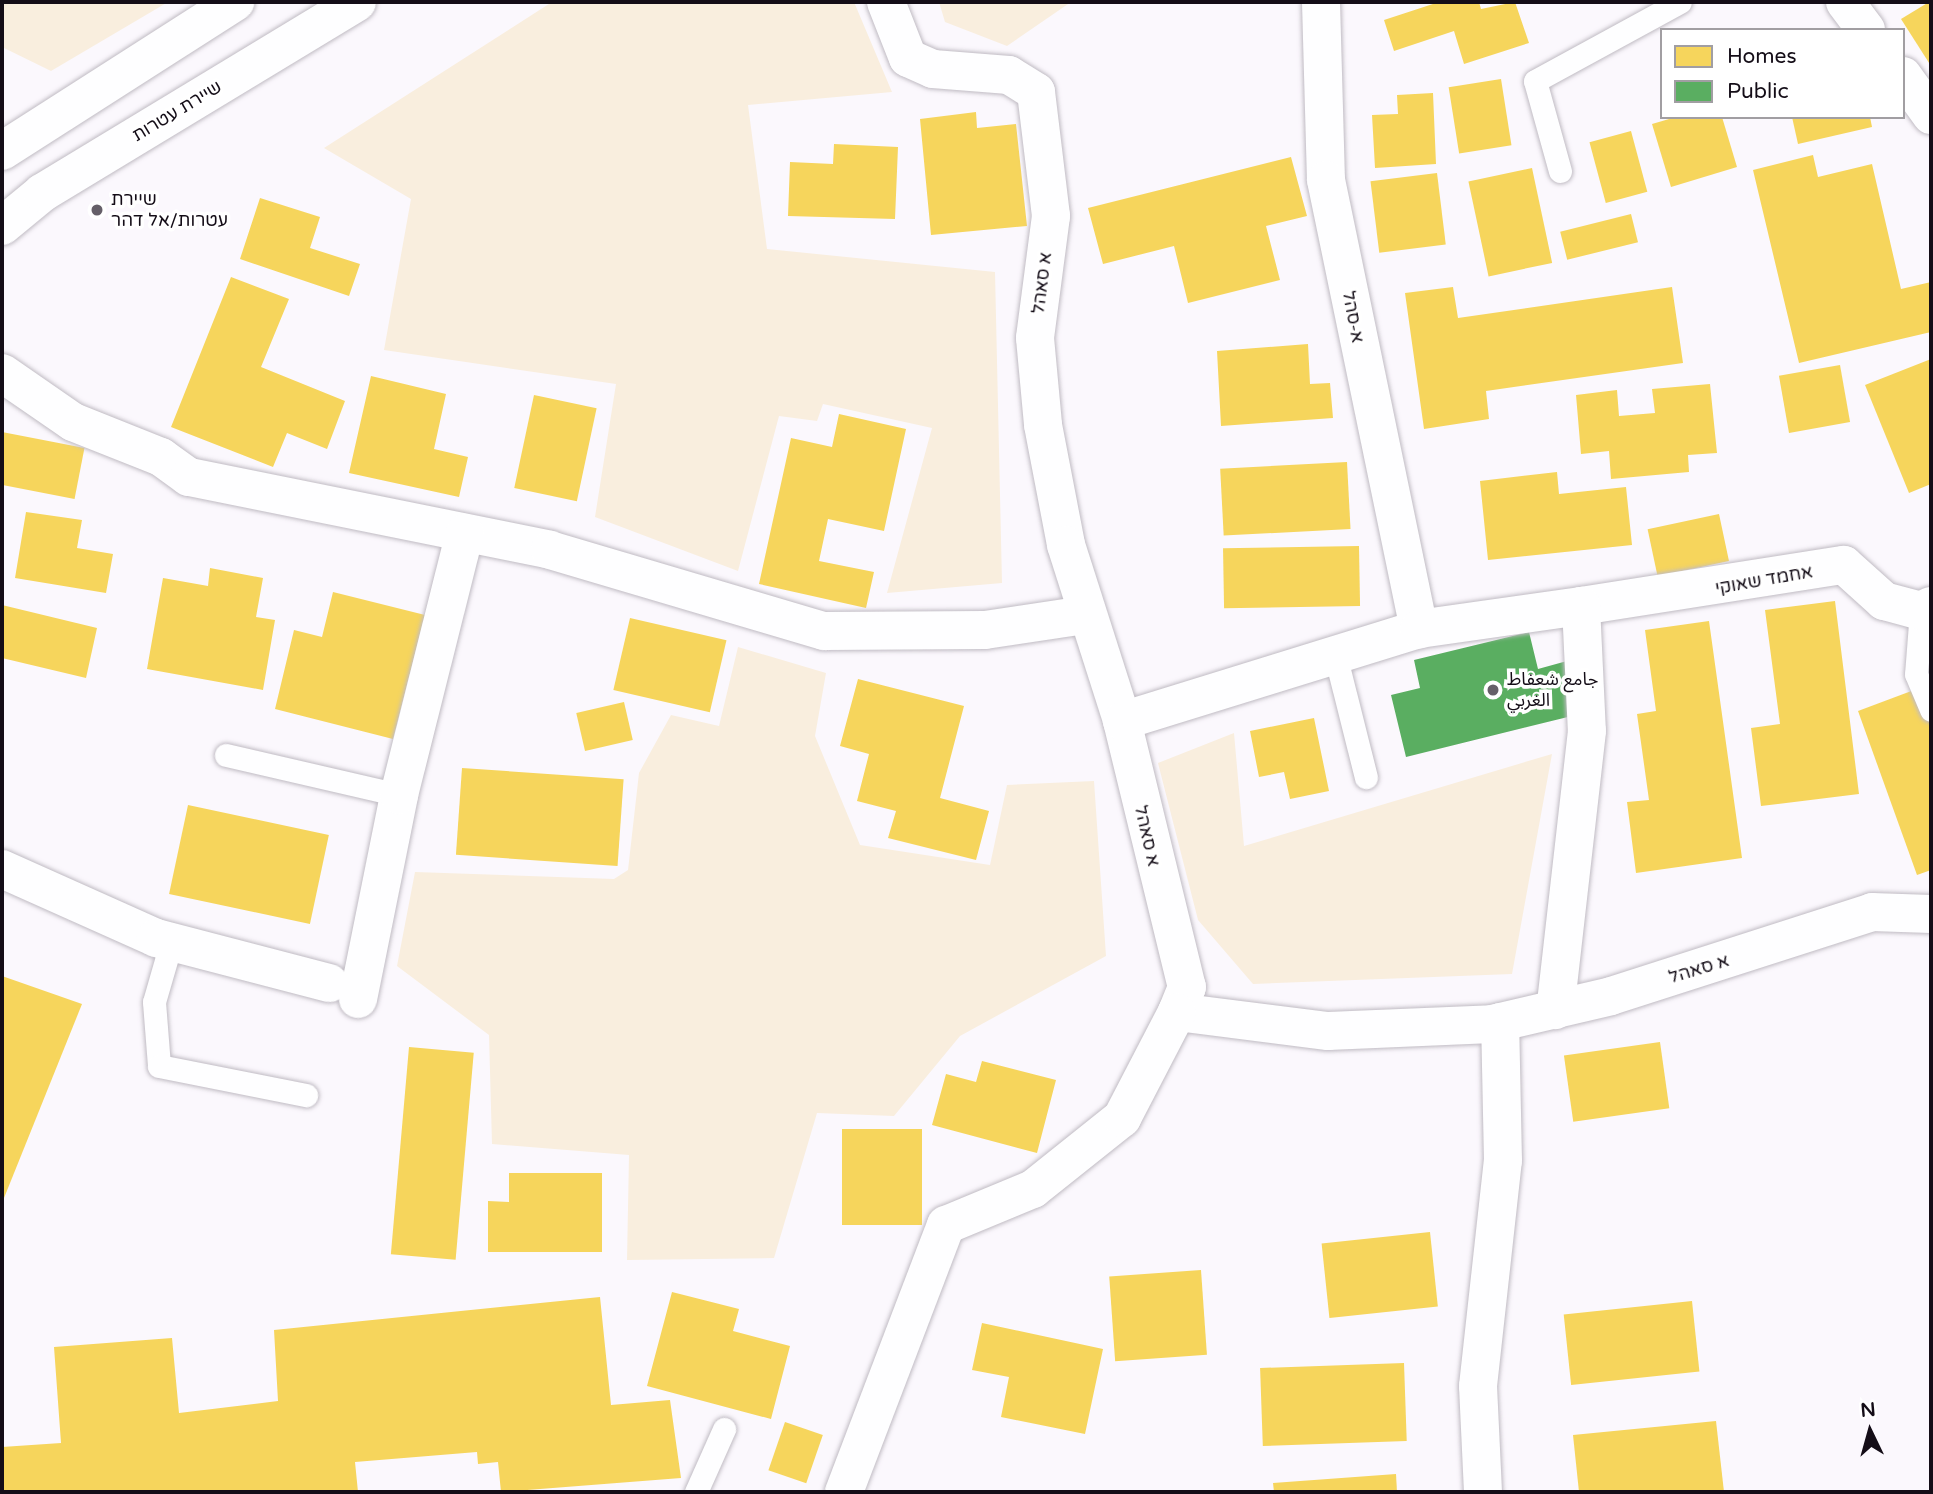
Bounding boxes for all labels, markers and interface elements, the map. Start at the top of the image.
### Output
legend [1660,28,1905,119]
text: Homes [1727,44,1797,69]
street label: שיירת עטרות [128,76,226,146]
text: Public [1727,79,1789,104]
place label: שיירת עטרות/אל דהר [111,189,228,232]
marker: שיירת עטרות/אל דהר [89,202,105,218]
street label: א סאהל [1028,251,1056,315]
street label: א-סהל [1337,289,1369,345]
street label: אחמד שאוקי [1714,561,1814,599]
place label: جامع شعفاط الغربي [1507,669,1598,712]
marker: جامع شعفاط الغربي [1485,682,1501,698]
street label: א סאהל [1130,803,1164,869]
street label: א סאהל [1666,950,1732,988]
north arrow [1835,1396,1905,1466]
text: N [1860,1398,1877,1422]

